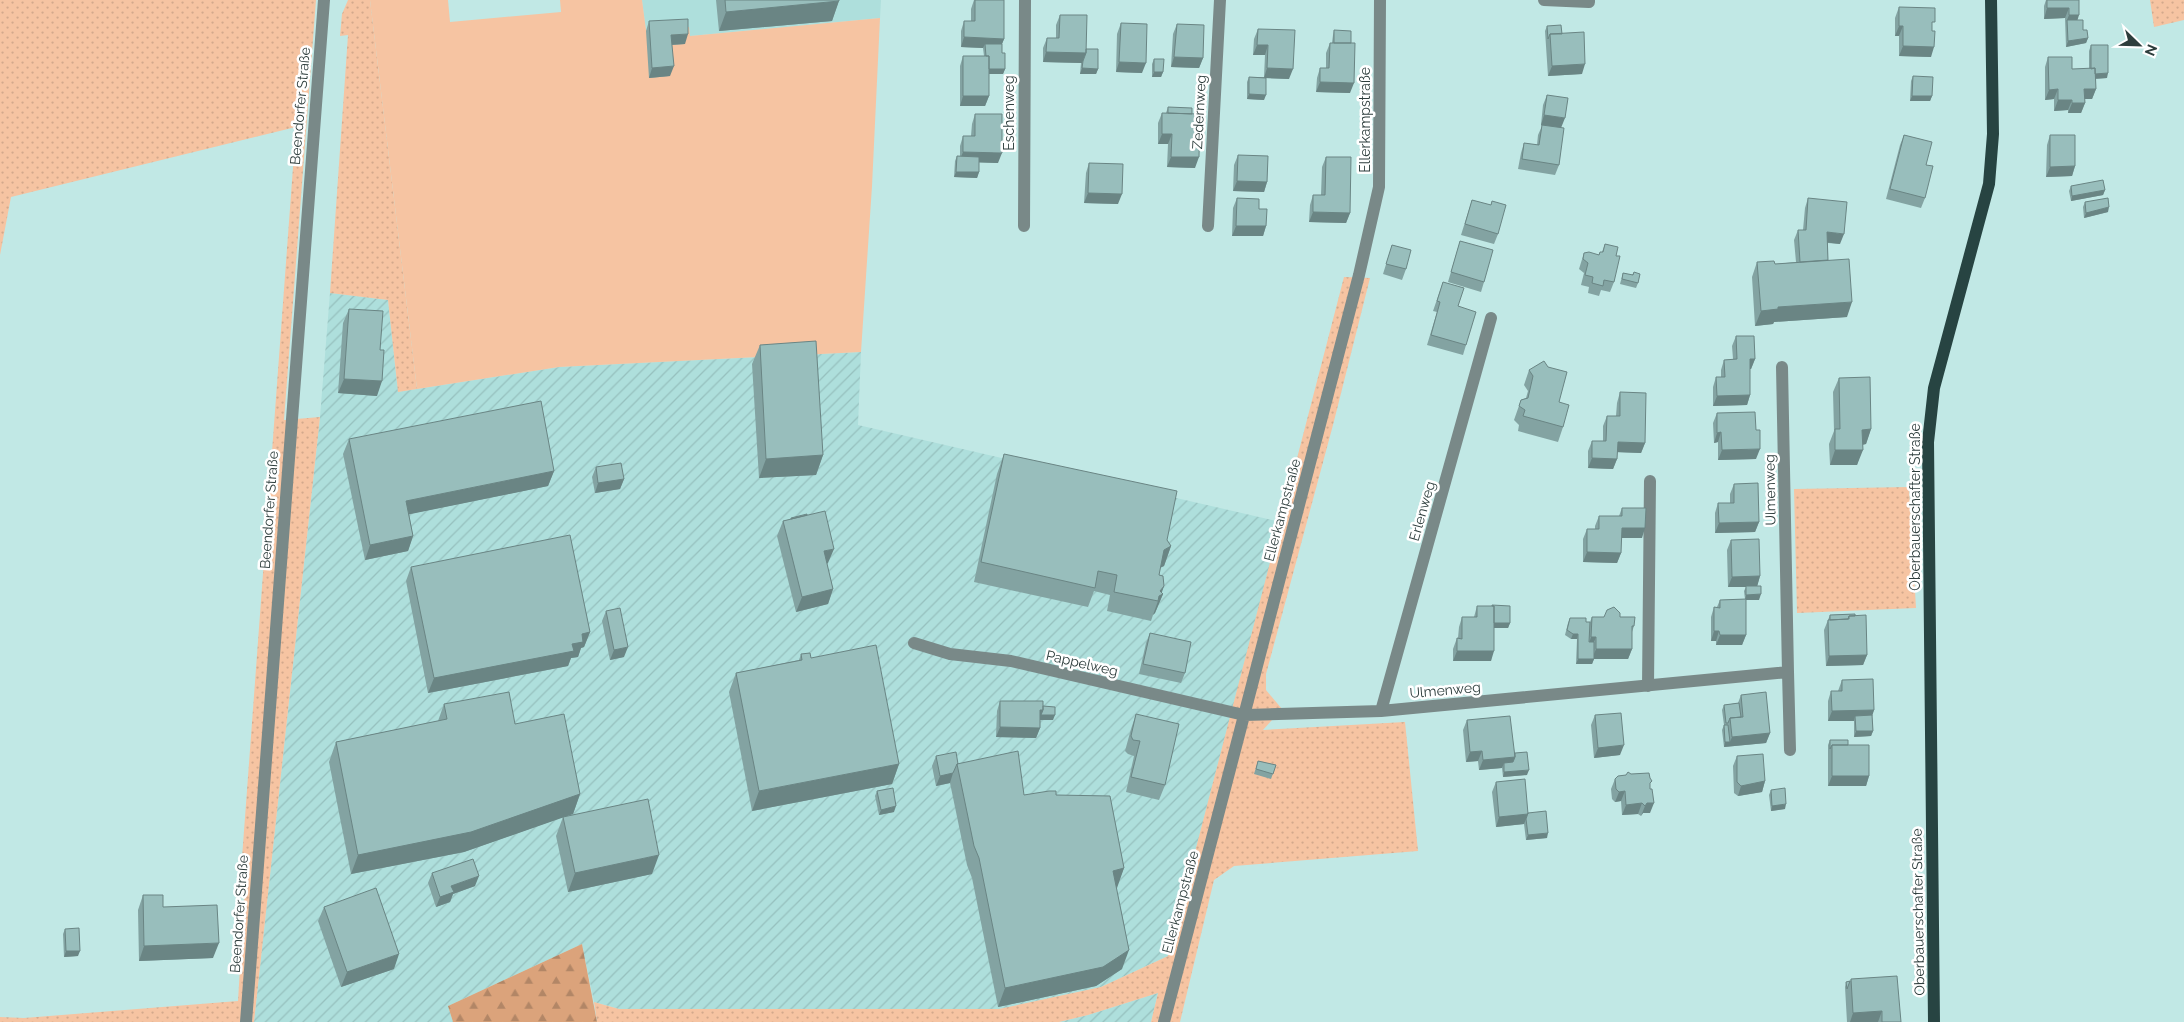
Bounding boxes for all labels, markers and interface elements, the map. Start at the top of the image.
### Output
north arrow [2114,20,2164,70]
text: N [2142,42,2160,58]
street label: Beendorfer Straße [287,46,313,166]
street label: Ellerkampstraße [1357,67,1373,173]
street label: Zedernweg [1189,74,1209,150]
street label: Eschenweg [1001,75,1017,151]
street label: Oberbauerschafter Straße [1907,423,1923,591]
street label: Beendorfer Straße [257,451,281,569]
street label: Ulmenweg [1761,454,1779,526]
street label: Ellerkampstraße [1261,457,1303,563]
street label: Erlenweg [1406,479,1438,543]
street label: Pappelweg [1044,647,1120,679]
street label: Ulmenweg [1409,679,1481,701]
street label: Oberbauerschafter Straße [1909,828,1927,996]
street label: Ellerkampstraße [1159,849,1201,955]
street label: Beendorfer Straße [227,855,251,973]

